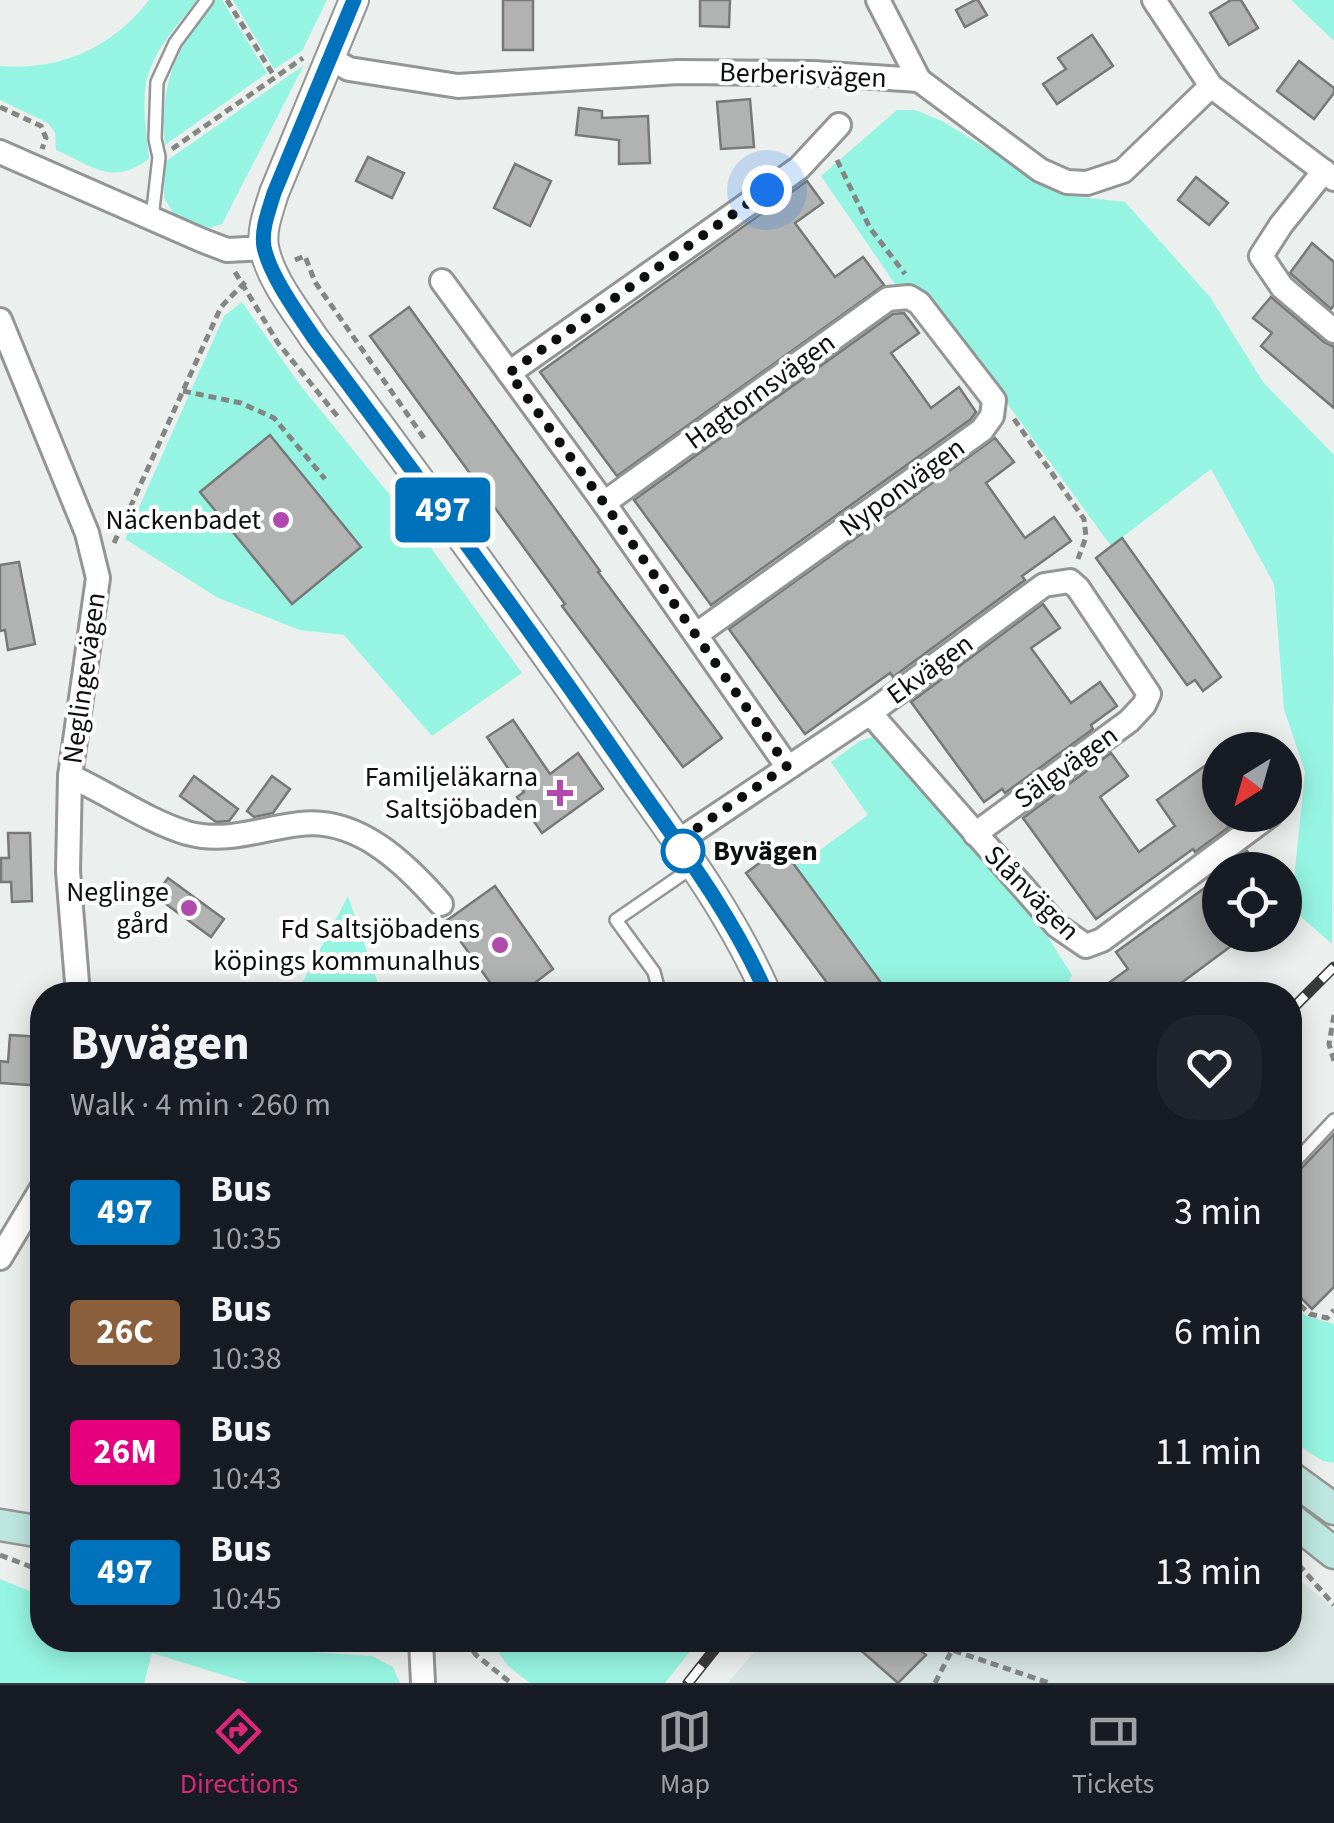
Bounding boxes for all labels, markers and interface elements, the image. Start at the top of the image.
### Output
street label: Berberisvägen [719,52,887,98]
your location [742,165,792,215]
street label: Hagtornsvägen [677,323,843,459]
street label: Nyponvägen [831,428,973,546]
line badge: 497 [386,478,500,542]
text: 497 [415,485,471,535]
place label: Näckenbadet [106,500,262,540]
marker: Näckenbadet [270,509,292,531]
street label: Neglingevägen [52,590,116,766]
street label: Ekvägen [879,624,981,714]
street label: Sälgvägen [1006,716,1126,818]
north arrow [1202,732,1302,832]
map controls [1202,732,1302,952]
place label: Familjeläkarna Saltsjöbaden [365,757,538,829]
marker: Familjeläkarna Saltsjöbaden [547,780,573,806]
marker: Byvägen [662,830,704,872]
place label: Byvägen [713,831,818,871]
street label: Slånvägen [975,836,1089,950]
button: locate [1202,852,1302,952]
place label: Neglinge gård [66,872,169,944]
marker: Neglinge gård [178,897,200,919]
place label: Fd Saltsjöbadens köpings kommunalhus [213,909,480,981]
marker: Fd Saltsjöbadens köpings kommunalhus [489,934,511,956]
text: Byvägen [70,1010,250,1078]
button: heart [1157,1015,1262,1120]
text: Walk · 4 min · 260 m [70,1082,331,1128]
text: Bus [210,1162,271,1216]
text: 3 min [1174,1185,1262,1239]
text: 497 [97,1187,153,1237]
text: 10:35 [210,1216,282,1262]
text: Bus [210,1282,271,1336]
text: 6 min [1174,1305,1262,1359]
text: 26C [96,1307,154,1357]
text: 10:38 [210,1336,282,1382]
text: Bus [210,1402,271,1456]
text: 11 min [1155,1425,1262,1479]
text: 26M [93,1427,157,1477]
text: 10:43 [210,1456,282,1502]
text: Bus [210,1522,271,1576]
text: 13 min [1155,1545,1262,1599]
text: 497 [97,1547,153,1597]
text: 10:45 [210,1576,282,1622]
tab: Directions [180,1704,298,1804]
tab: Map [657,1704,712,1804]
tab: Tickets [1072,1704,1154,1804]

